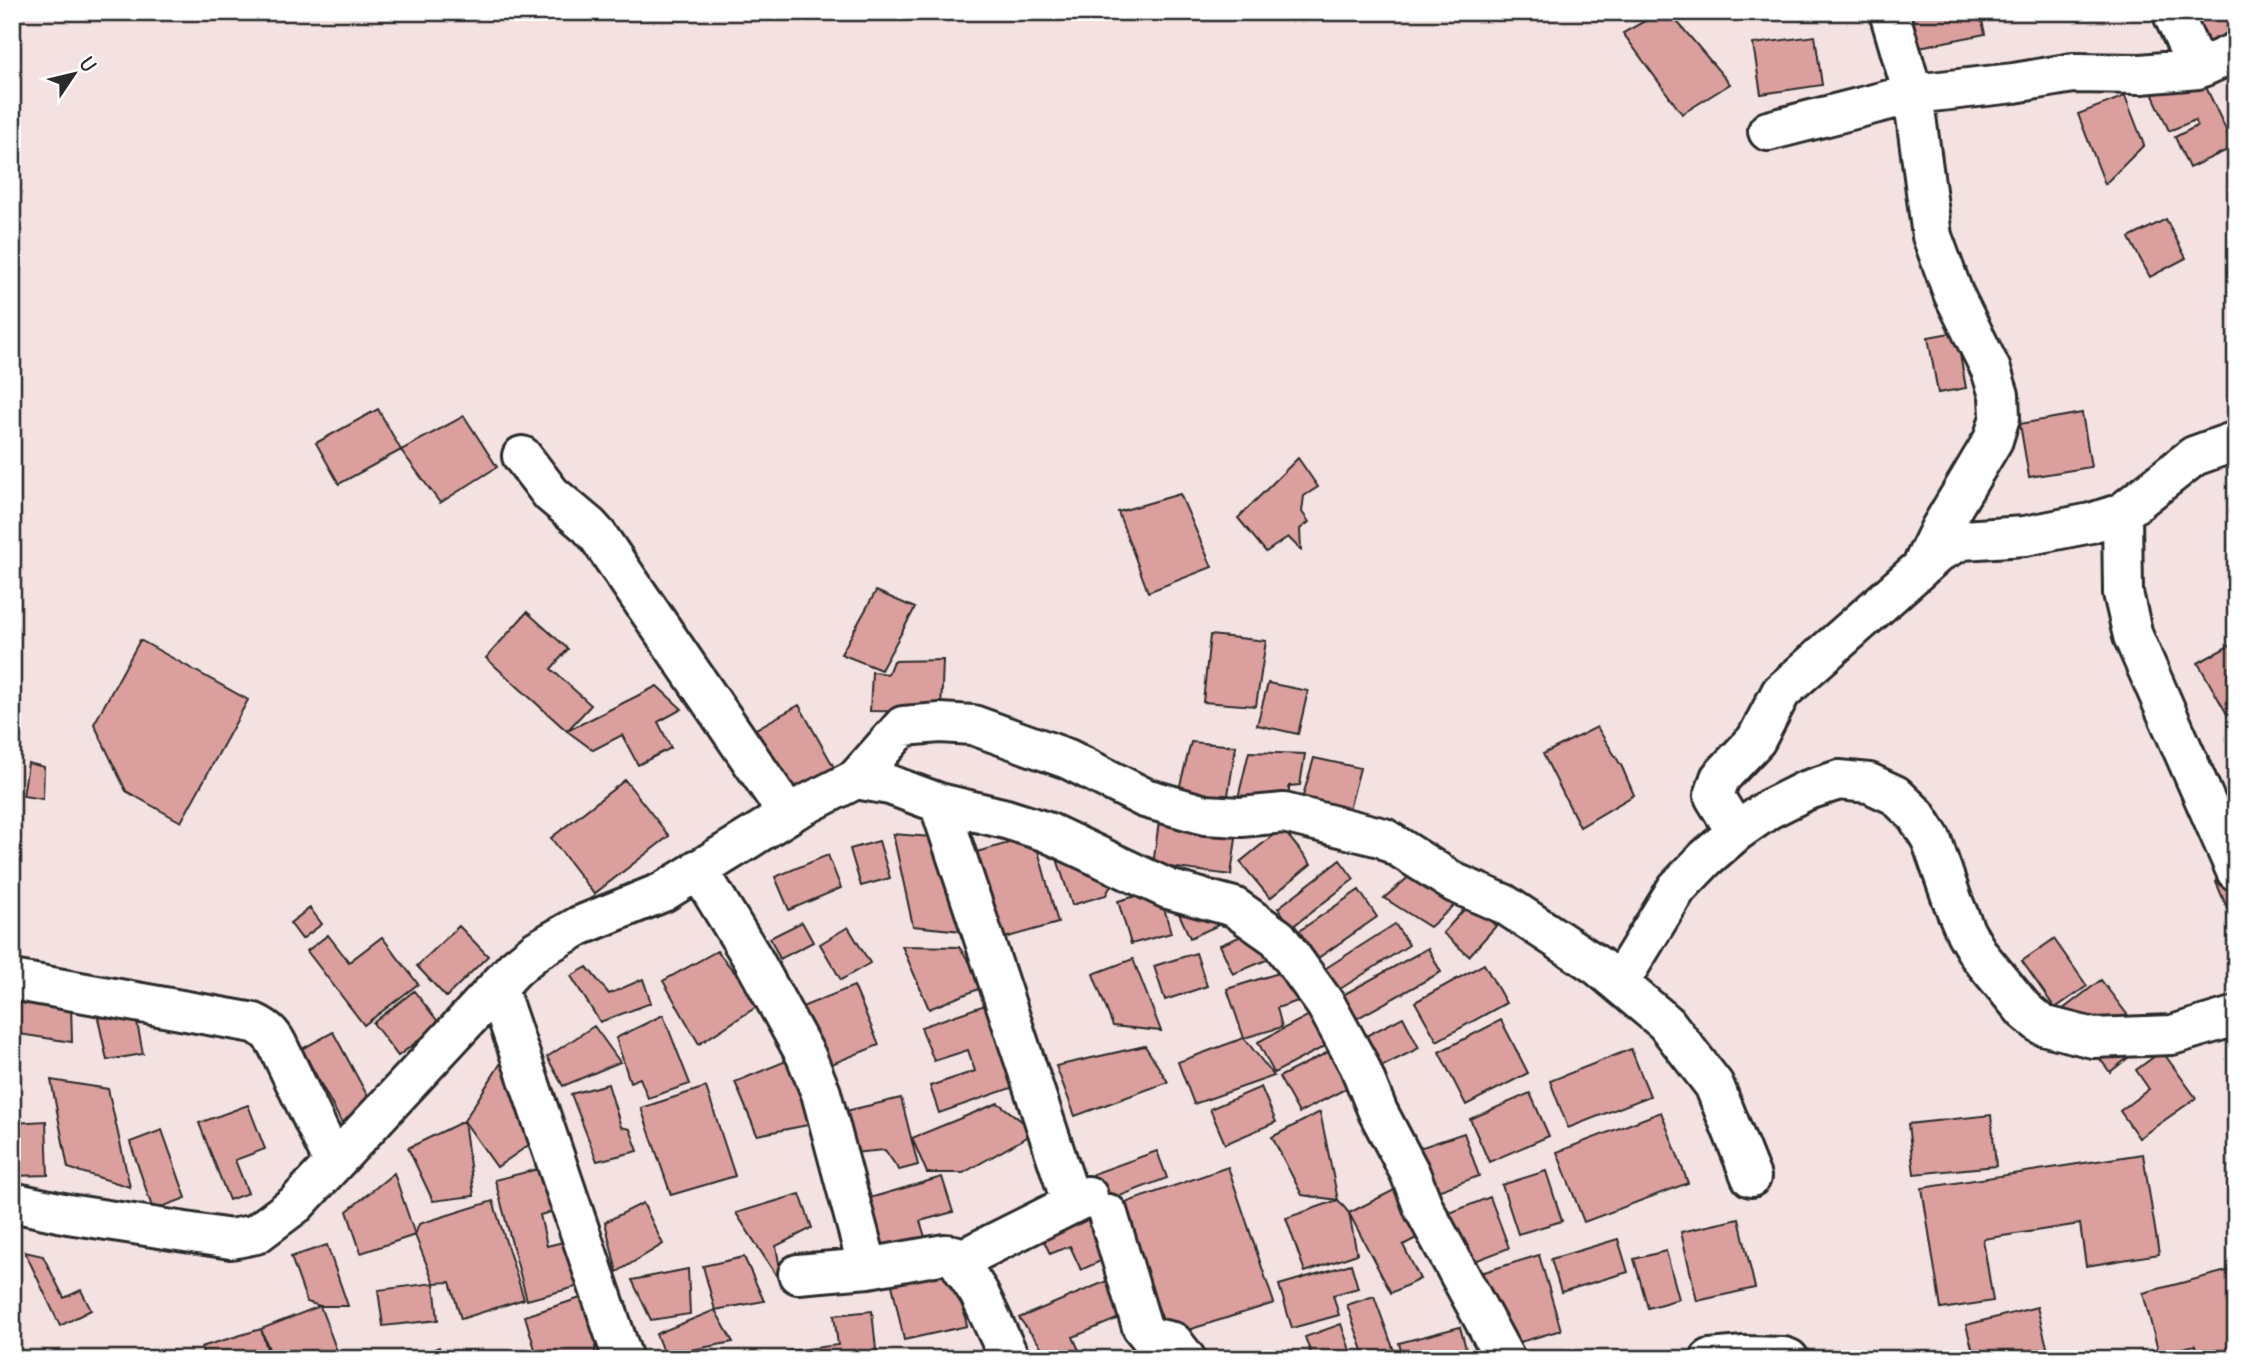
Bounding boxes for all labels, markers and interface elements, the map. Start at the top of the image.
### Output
north arrow [38,38,108,108]
text: U [74,52,101,76]

